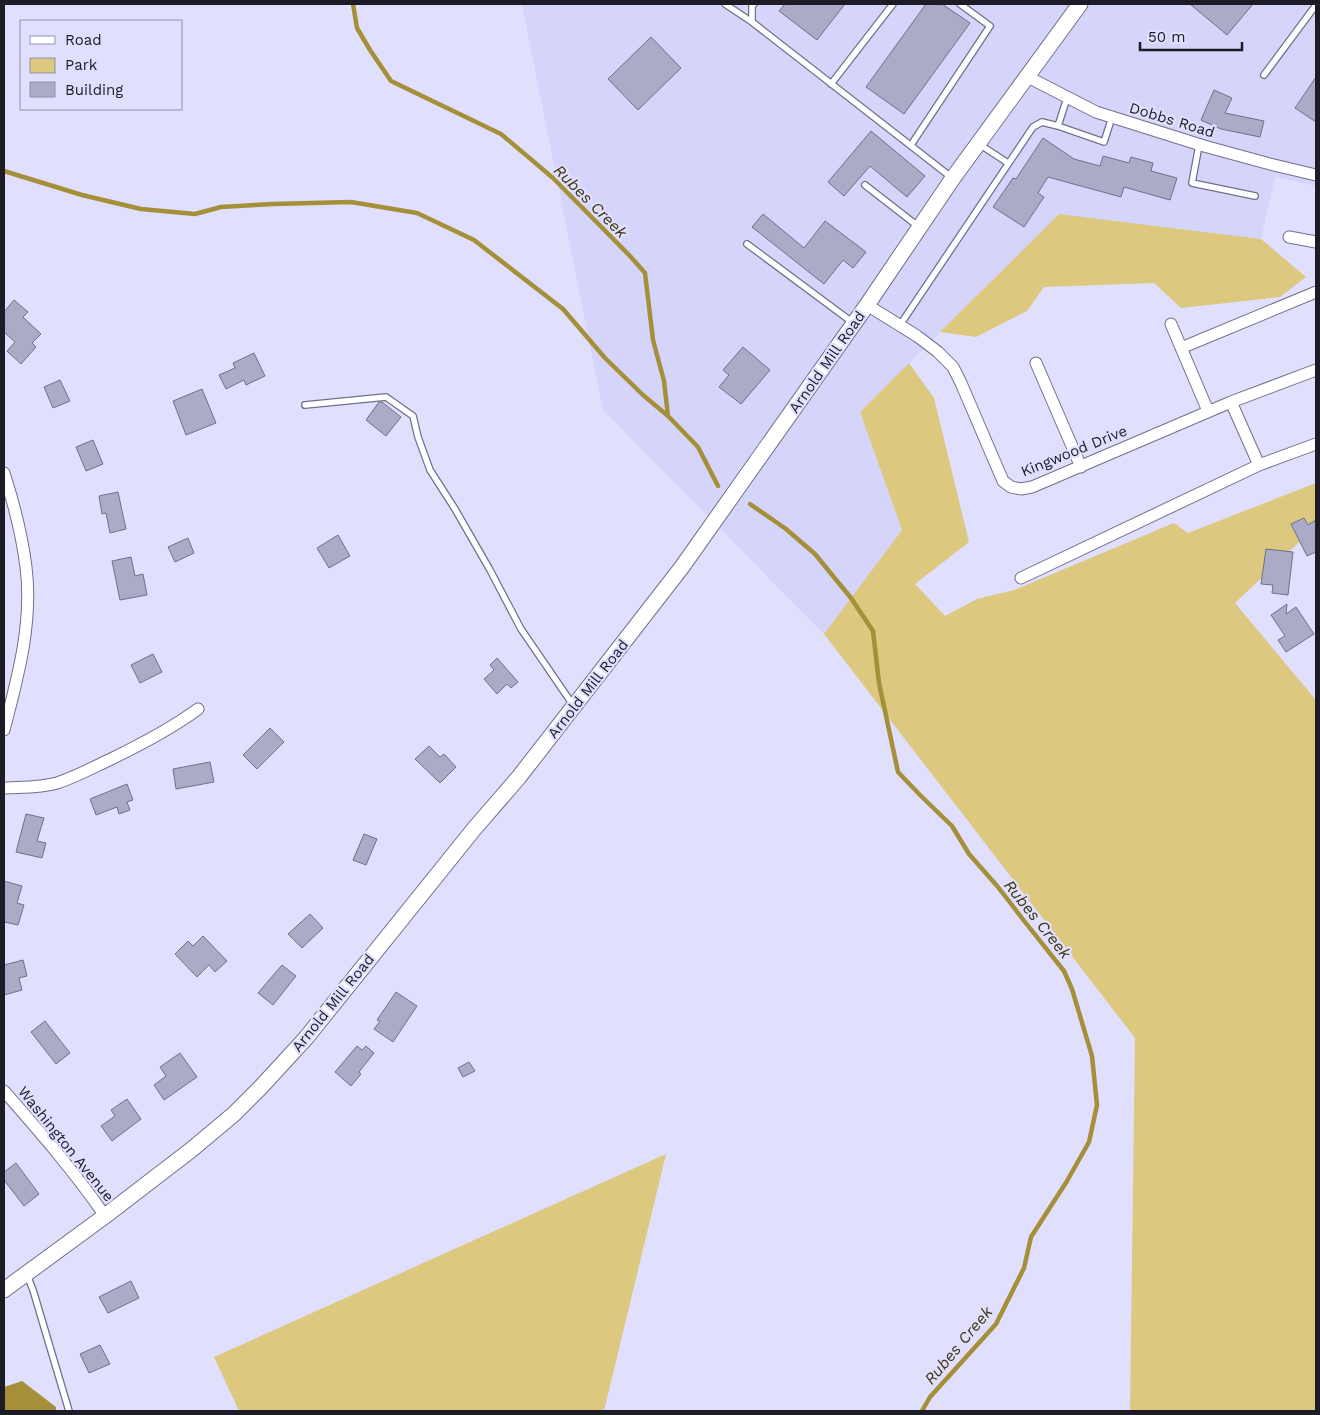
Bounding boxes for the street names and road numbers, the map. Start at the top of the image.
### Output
street label: Dobbs Road [1127,98,1217,142]
street label: Arnold Mill Road [785,307,869,417]
street label: Kingwood Drive [1018,421,1130,481]
street label: Arnold Mill Road [544,636,632,742]
street label: Arnold Mill Road [288,950,378,1056]
street label: Washington Avenue [14,1083,118,1205]

